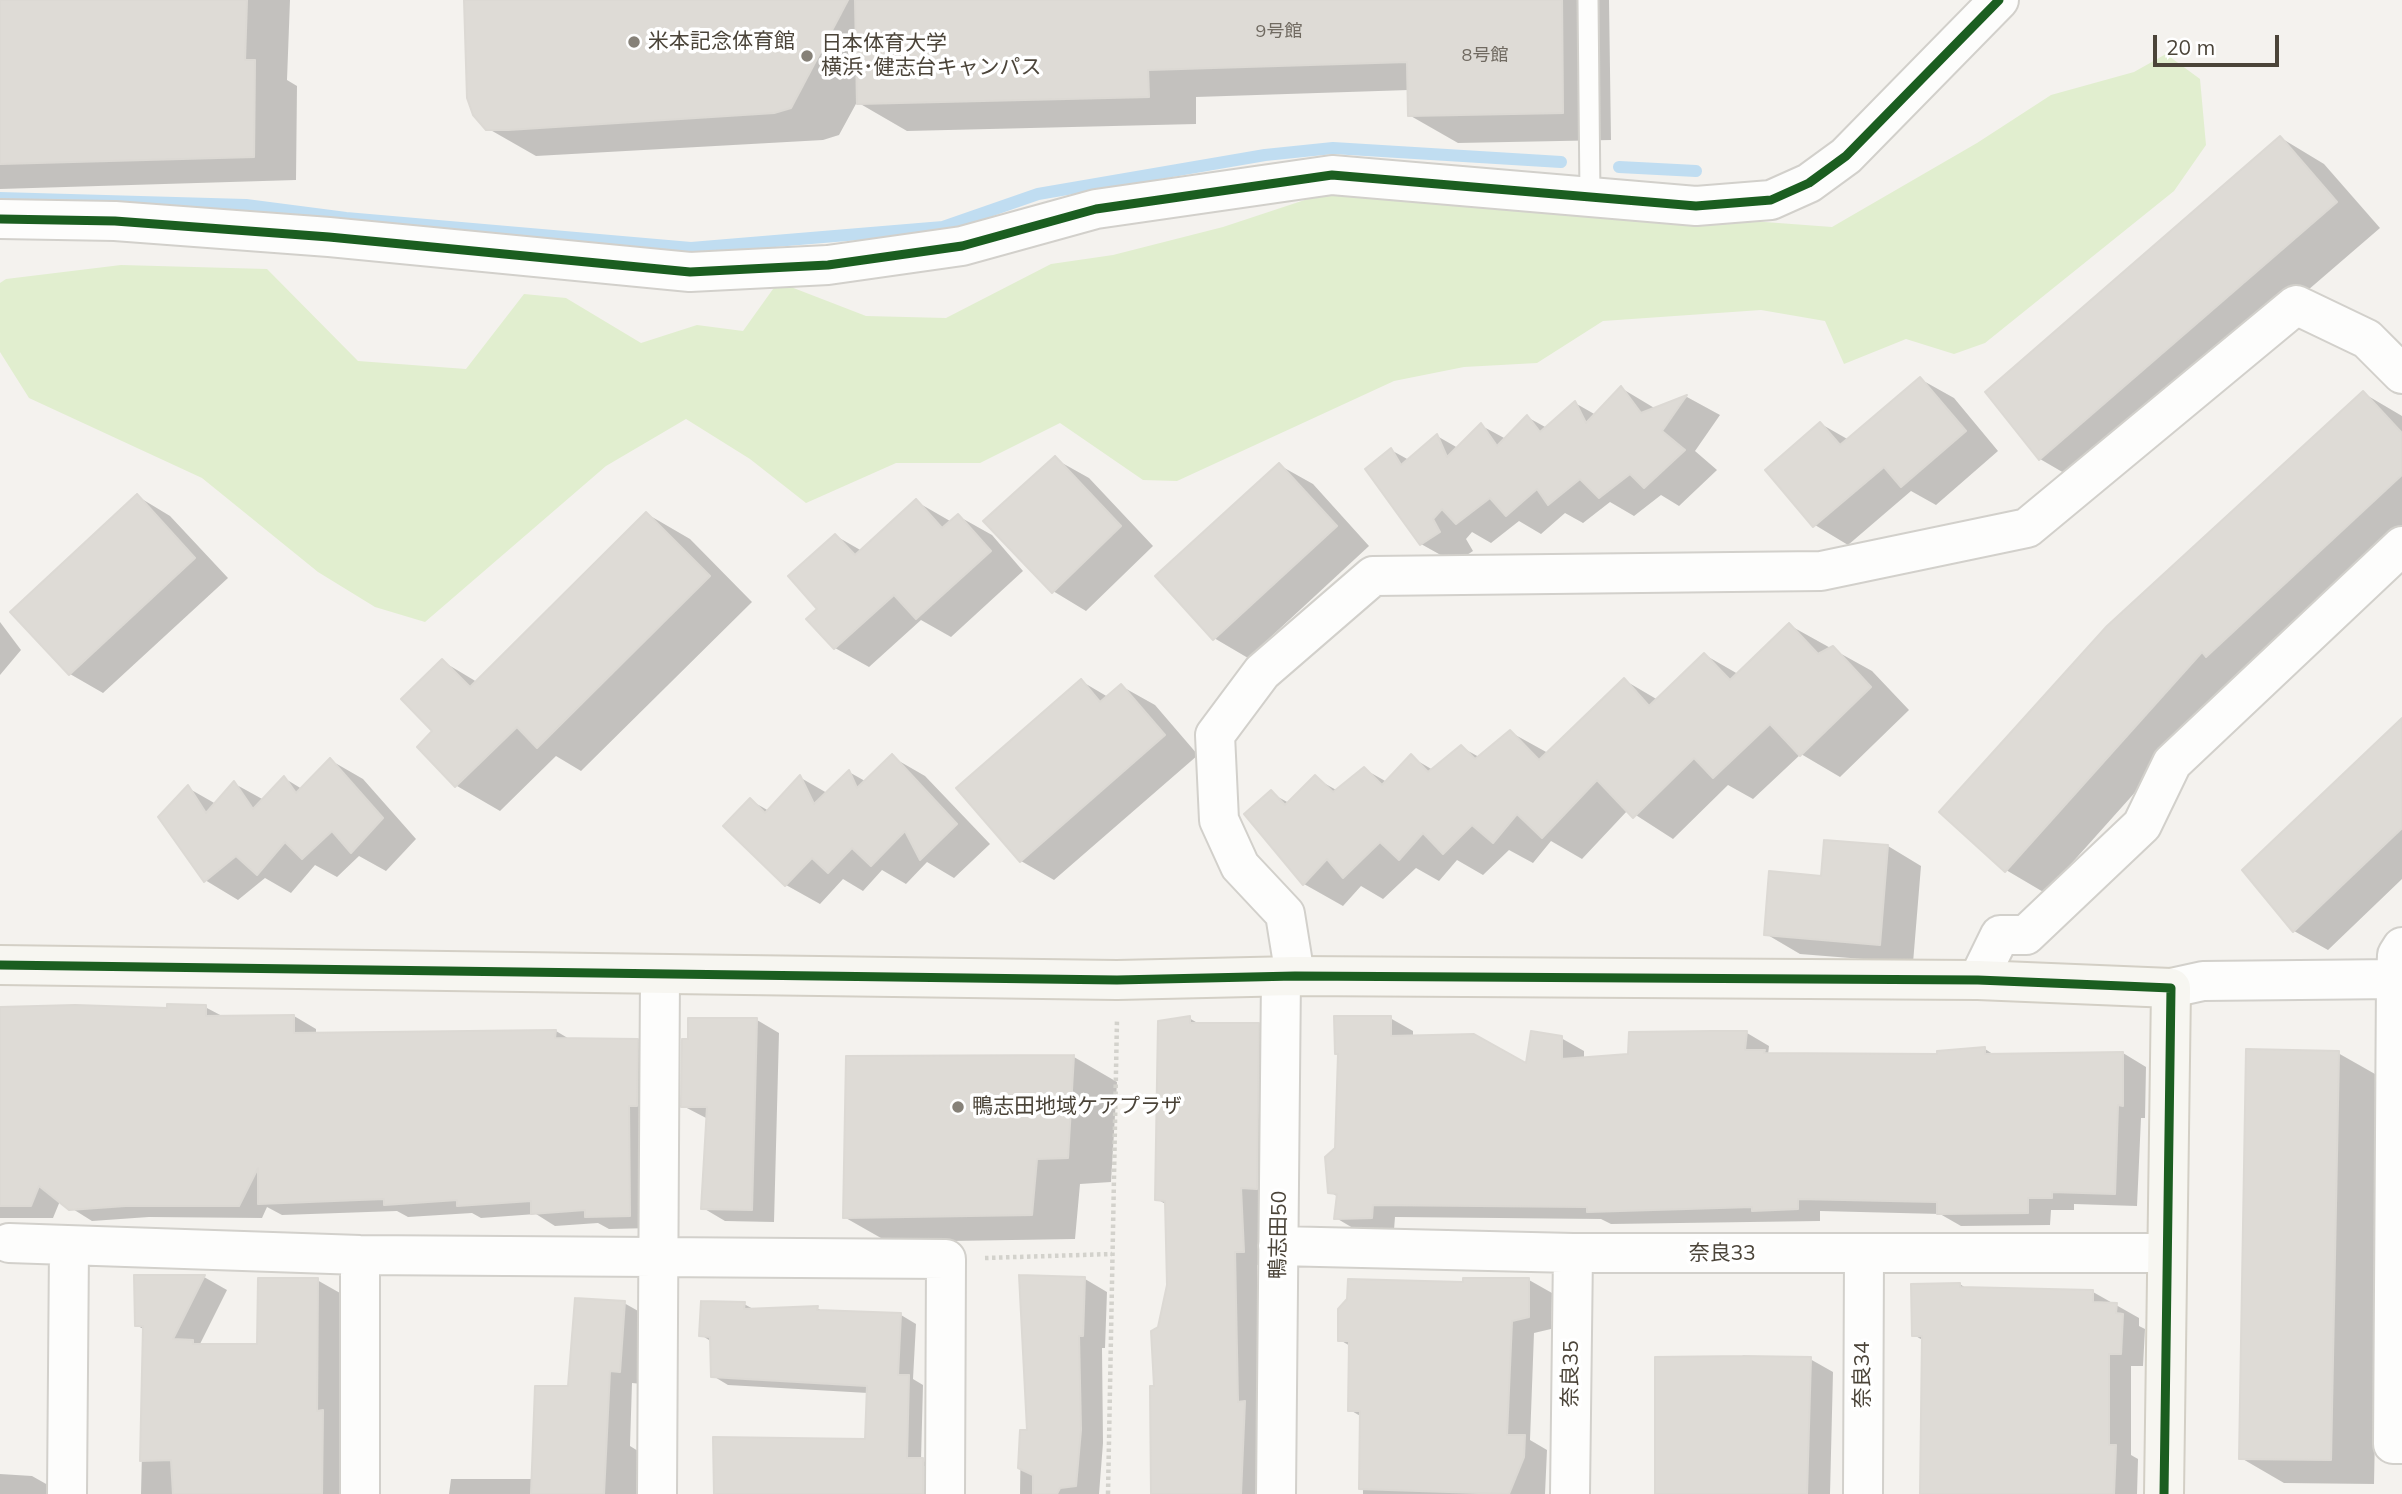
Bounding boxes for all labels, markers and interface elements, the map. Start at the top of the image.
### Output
house number: 9号館 [1256,21,1302,43]
scale bar [2157,21,2283,65]
place label: 米本記念体育館 [648,29,795,55]
place label: 日本体育大学 横浜･健志台キャンパス [821,31,1041,81]
marker: 米本記念体育館 [626,34,642,50]
text: 20 m [2166,34,2215,60]
house number: 8号館 [1462,45,1508,67]
marker: 日本体育大学 横浜･健志台キャンパス [799,48,815,64]
place label: 鴨志田地域ケアプラザ [972,1094,1182,1120]
marker: 鴨志田地域ケアプラザ [950,1099,966,1115]
street label: 鴨志田50 [1266,1191,1292,1279]
street label: 奈良33 [1688,1241,1756,1267]
street label: 奈良35 [1558,1340,1584,1408]
street label: 奈良34 [1850,1341,1876,1409]

